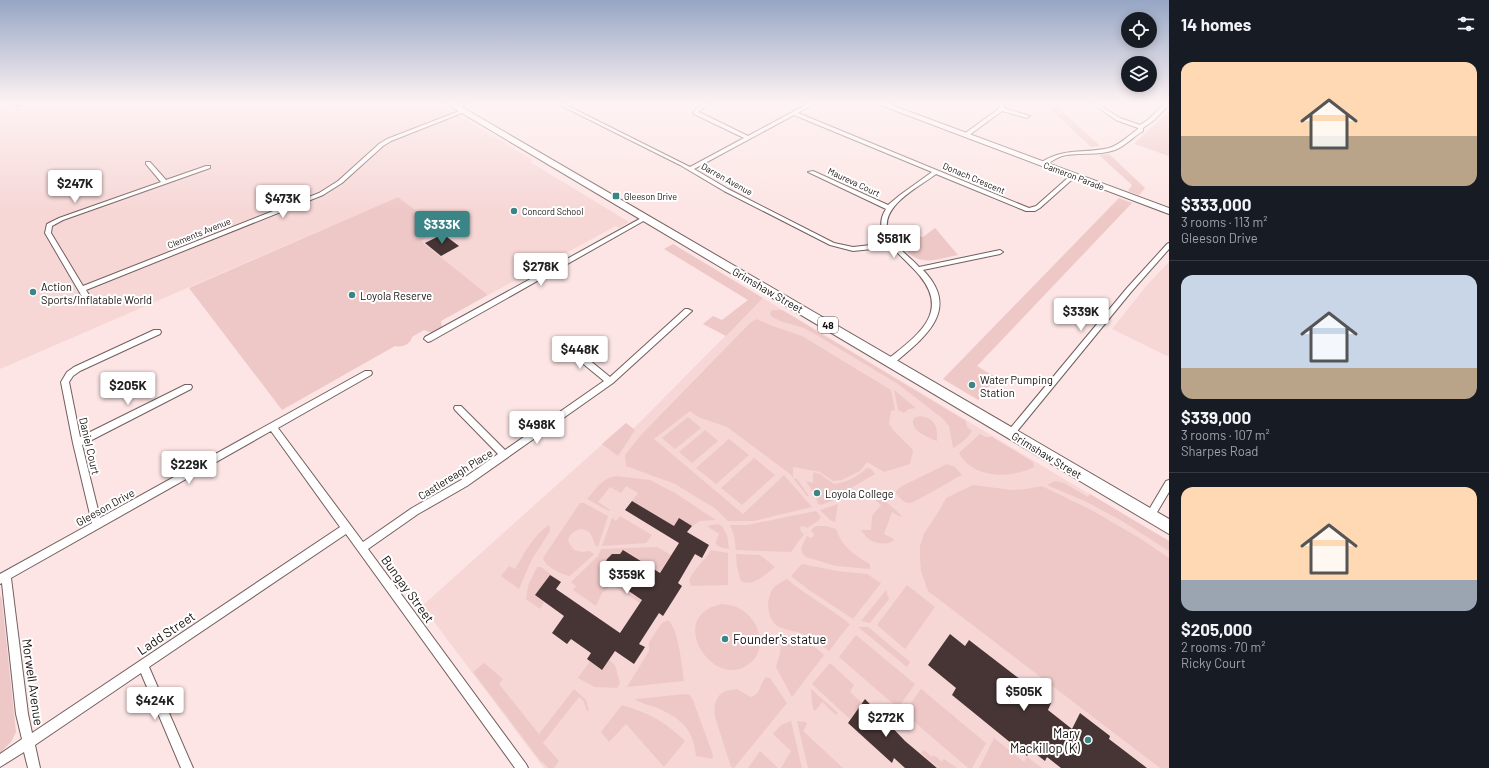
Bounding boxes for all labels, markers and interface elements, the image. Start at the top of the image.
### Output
map controls [1121,12,1157,92]
button: locate [1121,12,1157,48]
icon: filters [1455,13,1477,35]
text: 14 homes [1181,14,1251,34]
button: layers [1121,56,1157,92]
icon: home [1293,88,1365,160]
street label: Cameron Parade [1042,159,1106,193]
street label: Darren Avenue [700,160,755,198]
street label: Donach Crescent [941,160,1007,196]
street label: Maureva Court [826,165,882,199]
pin: $247K [47,170,103,204]
text: $247K [57,175,93,191]
pin: $473K [255,185,311,219]
text: $473K [265,190,301,206]
marker: Gleeson Drive [611,191,621,201]
place label: Gleeson Drive [624,191,677,202]
text: $333,000 [1181,194,1251,214]
marker: Concord School [509,206,519,216]
place label: Concord School [522,206,583,217]
pin: $333K [414,211,470,245]
text: 3 rooms · 113 m² [1181,214,1268,230]
street label: Clements Avenue [166,215,232,251]
text: $333K [424,216,460,232]
pin: $581K [866,225,922,259]
text: $581K [877,230,911,246]
text: Gleeson Drive [1181,230,1258,246]
pin: $278K [513,253,569,287]
text: $278K [523,258,559,274]
street label: Grimshaw Street [730,264,806,316]
place label: Action Sports/Inflatable World [41,280,152,306]
marker: Action Sports/Inflatable World [28,287,38,297]
place label: Loyola Reserve [360,289,432,302]
marker: Loyola Reserve [347,290,357,300]
pin: $339K [1053,298,1109,332]
icon: home [1293,301,1365,373]
text: $339K [1063,303,1099,319]
road number: 48 [818,317,838,333]
pin: $448K [552,336,608,370]
text: $448K [561,341,599,357]
pin: $205K [100,372,156,406]
place label: Water Pumping Station [980,373,1053,399]
text: $205K [109,377,147,393]
marker: Water Pumping Station [967,380,977,390]
text: $339,000 [1181,407,1251,427]
pin: $498K [509,411,565,445]
street label: Daniel Court [77,416,103,476]
text: $498K [518,416,556,432]
text: 3 rooms · 107 m² [1181,427,1270,443]
street label: Grimshaw Street [1010,429,1084,481]
text: Sharpes Road [1181,443,1258,459]
street label: Castlereagh Place [415,446,495,502]
pin: $229K [161,451,217,485]
text: $229K [170,456,208,472]
street label: Gleeson Drive [73,486,137,528]
place label: Loyola College [825,487,894,500]
marker: Loyola College [812,488,822,498]
icon: home [1293,513,1365,585]
street label: Bungay Street [378,552,438,626]
pin: $359K [599,561,655,595]
text: $359K [609,566,645,582]
street label: Ladd Street [134,608,198,658]
text: $205,000 [1181,619,1252,639]
place label: Founder's statue [733,631,826,647]
marker: Founder's statue [720,634,730,644]
street label: Morwell Avenue [19,638,47,726]
text: 2 rooms · 70 m² [1181,639,1265,655]
text: Ricky Court [1181,655,1246,671]
pin: $505K [996,678,1052,712]
text: $505K [1006,683,1043,699]
pin: $424K [127,687,183,721]
text: $424K [136,692,174,708]
pin: $272K [858,704,914,738]
text: $272K [868,709,904,725]
place label: Mary Mackillop (K) [1010,725,1081,756]
marker: Mary Mackillop (K) [1083,735,1093,745]

